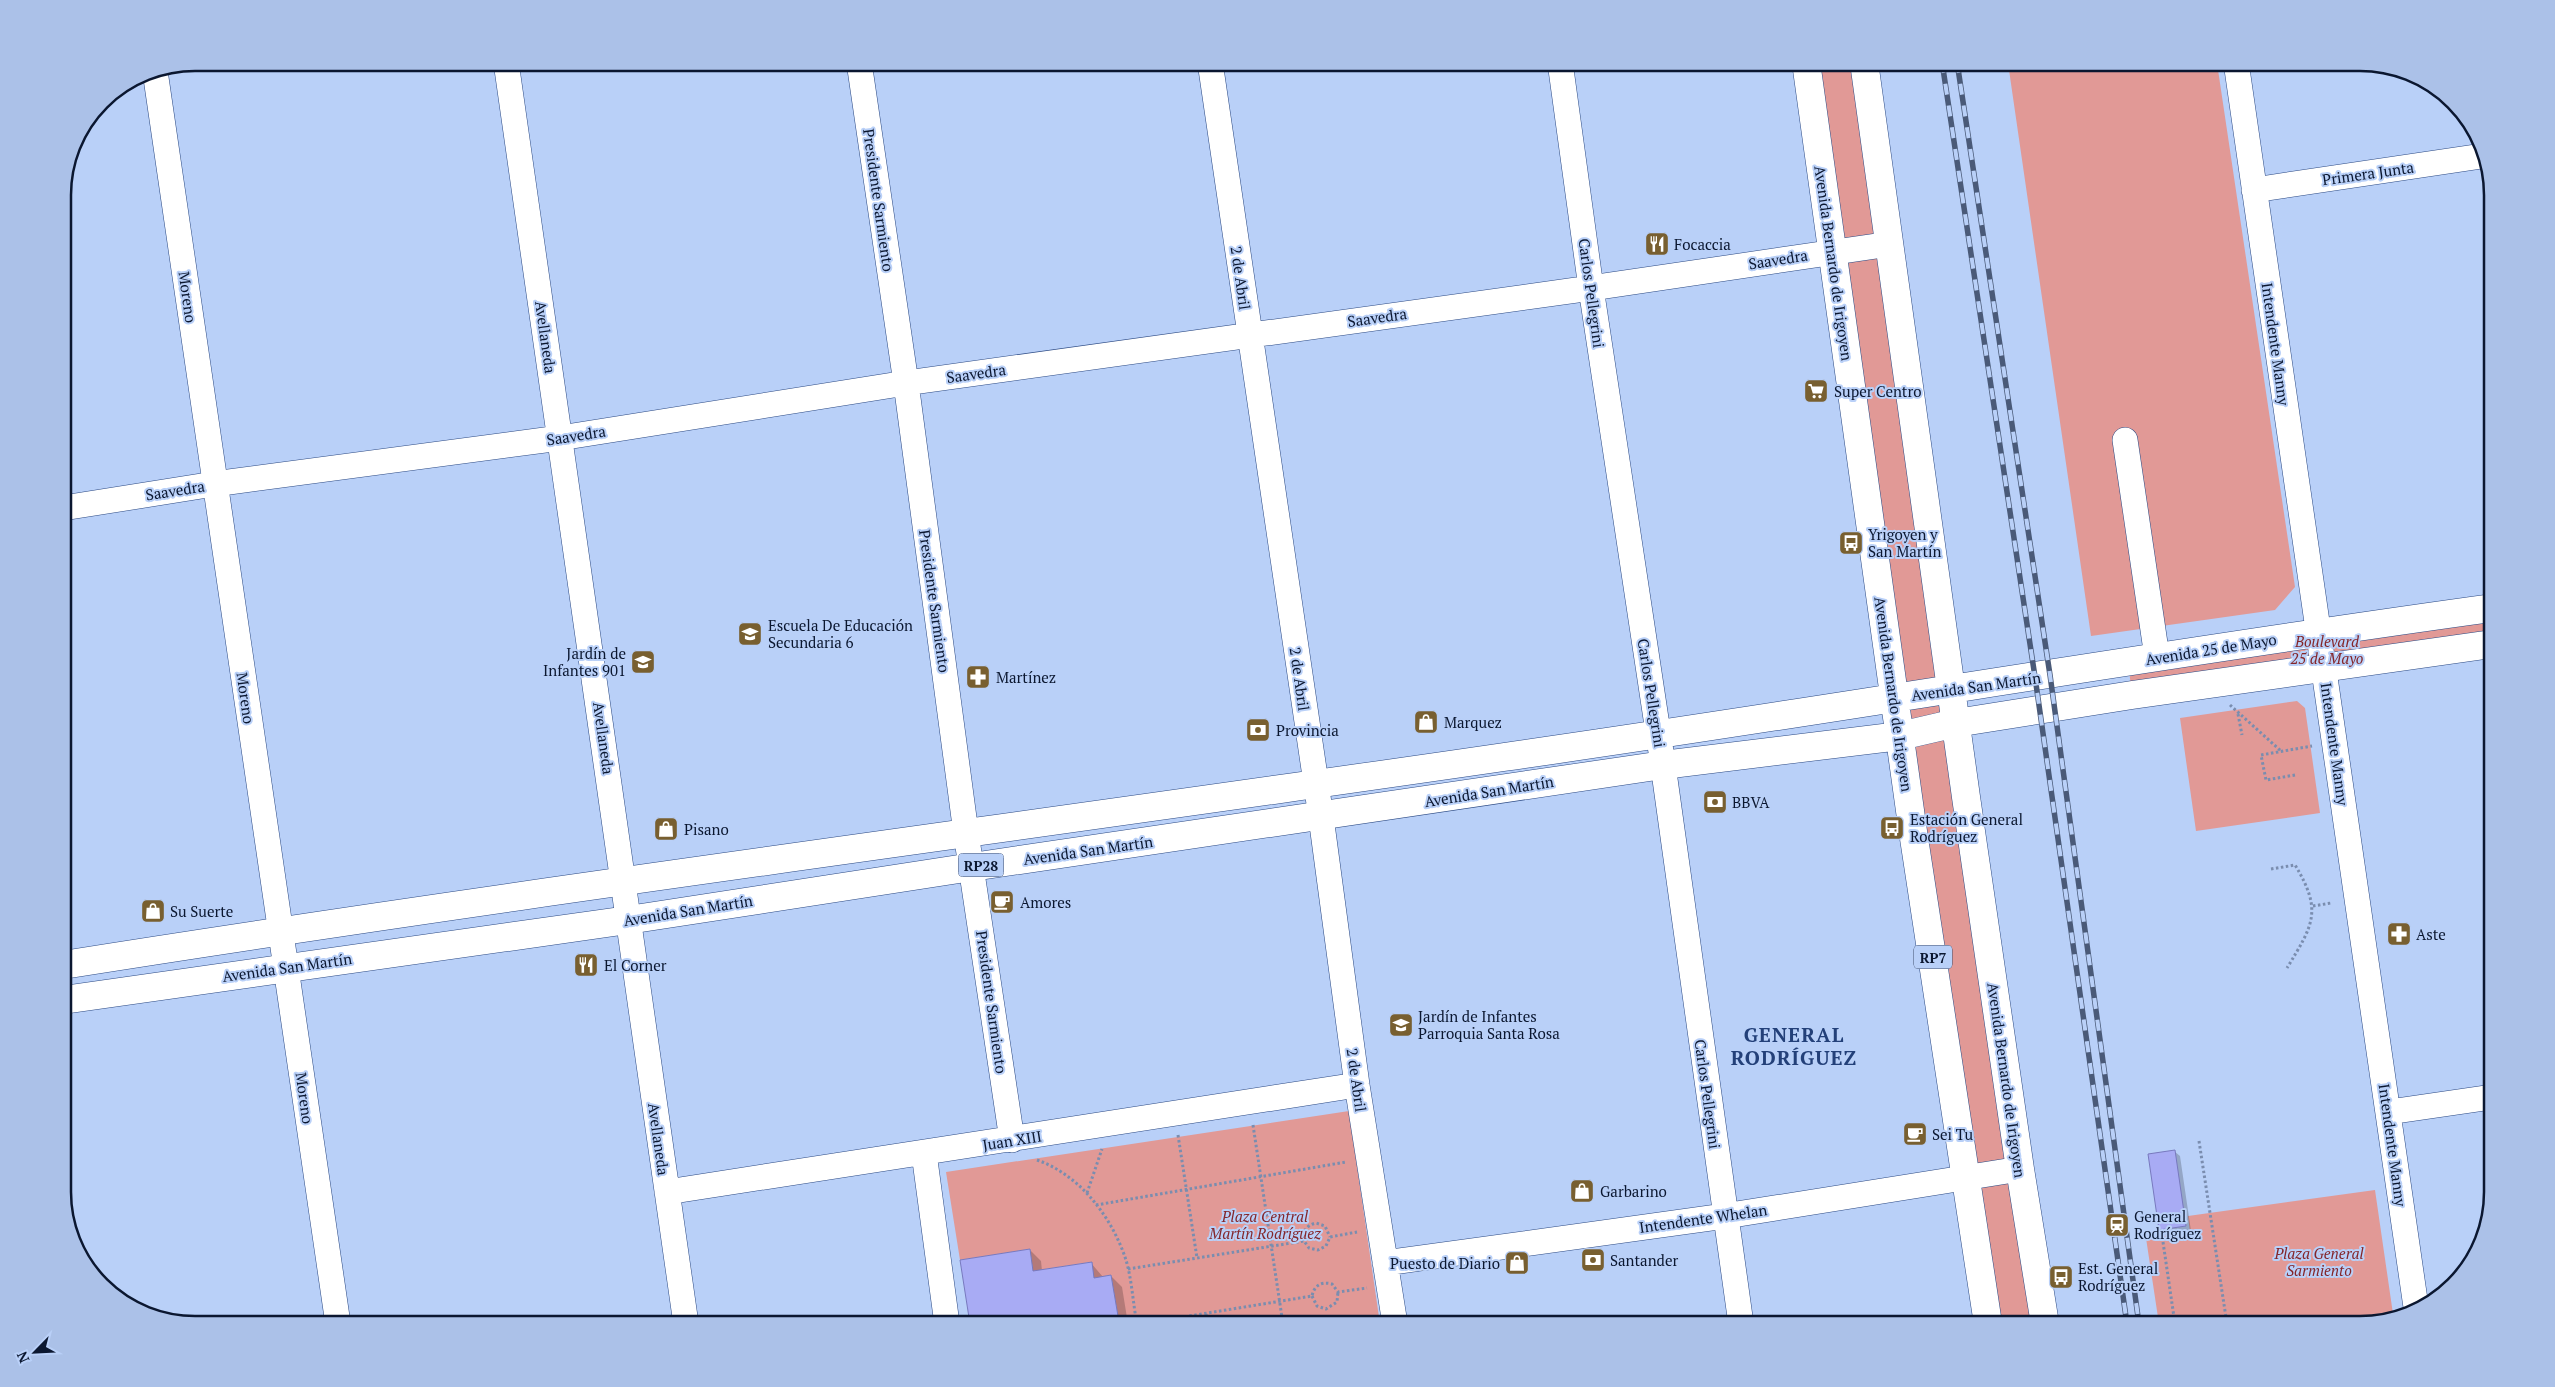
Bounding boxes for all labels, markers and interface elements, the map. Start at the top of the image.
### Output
street label: Presidente Sarmiento [859,127,899,273]
street label: Primera Junta [2321,157,2416,189]
street label: Avenida Bernardo de Irigoyen [1810,164,1858,362]
restaurant icon: Focaccia [1644,231,1670,257]
place label: Focaccia [1674,234,1731,254]
street label: Carlos Pellegrini [1574,237,1610,349]
street label: Saavedra [1747,244,1809,274]
street label: 2 de Abril [1227,245,1255,311]
street label: Moreno [174,270,202,324]
street label: Intendente Manny [2257,281,2295,407]
street label: Avellaneda [531,299,561,375]
street label: Saavedra [1346,303,1408,331]
street label: Saavedra [945,359,1007,387]
supermarket icon: Super Centro [1803,378,1829,404]
place label: Super Centro [1834,381,1921,401]
street label: Saavedra [545,420,607,450]
street label: Saavedra [144,475,206,505]
place label: Yrigoyen y San Martín [1868,524,1942,561]
street label: Presidente Sarmiento [915,528,955,674]
bus stop icon: Yrigoyen y San Martín [1838,530,1864,556]
street label: Avenida Bernardo de Irigoyen [1870,595,1918,793]
place label: Escuela De Educación Secundaria 6 [768,615,913,652]
school or university icon: Escuela De Educación Secundaria 6 [737,621,763,647]
street label: Avenida 25 de Mayo [2144,629,2278,669]
park label: Boulevard 25 de Mayo [2289,631,2364,668]
street label: Carlos Pellegrini [1634,637,1670,749]
place label: Jardín de Infantes 901 [543,643,626,680]
street label: 2 de Abril [1286,646,1314,712]
school or university icon: Jardín de Infantes 901 [630,649,656,675]
pharmacy icon: Martínez [965,664,991,690]
place label: Martínez [996,667,1056,687]
street label: Avenida San Martín [1910,667,2042,705]
street label: Moreno [232,671,260,725]
street label: Intendente Manny [2316,681,2354,807]
street label: Avellaneda [589,700,619,776]
shop icon: Marquez [1413,709,1439,735]
place label: Marquez [1444,712,1502,732]
bank icon: Provincia [1245,717,1271,743]
place label: Provincia [1276,720,1339,740]
street label: Avenida San Martín [1423,771,1555,811]
bank icon: BBVA [1702,789,1728,815]
place label: BBVA [1732,792,1770,812]
place label: Estación General Rodríguez [1910,809,2023,846]
bus stop icon: Estación General Rodríguez [1879,815,1905,841]
shop icon: Pisano [653,816,679,842]
place label: Pisano [684,819,729,839]
street label: Avenida San Martín [1022,831,1154,869]
road number: RP28 [958,854,1004,876]
cafe icon: Amores [989,889,1015,915]
street label: Avenida San Martín [622,890,754,930]
place label: Amores [1020,892,1071,912]
shop icon: Su Suerte [140,898,166,924]
place label: Su Suerte [170,901,233,921]
pharmacy icon: Aste [2386,921,2412,947]
place label: Aste [2416,924,2446,944]
street label: Presidente Sarmiento [972,929,1012,1075]
road number: RP7 [1914,946,1952,969]
street label: Avenida San Martín [221,948,353,986]
restaurant icon: El Corner [573,952,599,978]
place label: El Corner [604,955,667,975]
street label: Avenida Bernardo de Irigoyen [1983,981,2031,1179]
place label: Jardín de Infantes Parroquia Santa Rosa [1418,1006,1560,1043]
school or university icon: Jardín de Infantes Parroquia Santa Rosa [1388,1012,1414,1038]
district label: GENERAL RODRÍGUEZ [1731,1021,1857,1071]
street label: Carlos Pellegrini [1690,1038,1726,1150]
street label: 2 de Abril [1343,1047,1371,1113]
street label: Moreno [291,1071,319,1125]
street label: Intendente Manny [2374,1082,2412,1208]
street label: Avellaneda [644,1101,674,1177]
cafe icon: Sei Tu [1902,1121,1928,1147]
place label: Sei Tu [1932,1124,1974,1144]
street label: Juan XIII [981,1125,1043,1155]
shop icon: Garbarino [1569,1178,1595,1204]
place label: Garbarino [1600,1181,1667,1201]
street label: Intendente Whelan [1638,1199,1768,1237]
park label: Plaza Central Martín Rodríguez [1208,1206,1321,1243]
place label: General Rodríguez [2134,1206,2201,1243]
station icon: General Rodríguez [2104,1212,2130,1238]
park label: Plaza General Sarmiento [2273,1243,2364,1280]
bank icon: Santander [1580,1247,1606,1273]
shop icon: Puesto de Diario [1504,1250,1530,1276]
place label: Santander [1610,1250,1678,1270]
place label: Puesto de Diario [1390,1253,1500,1273]
place label: Est. General Rodríguez [2078,1258,2158,1295]
bus stop icon: Est. General Rodríguez [2048,1264,2074,1290]
north arrow [10,1327,60,1377]
text: N [12,1348,34,1366]

